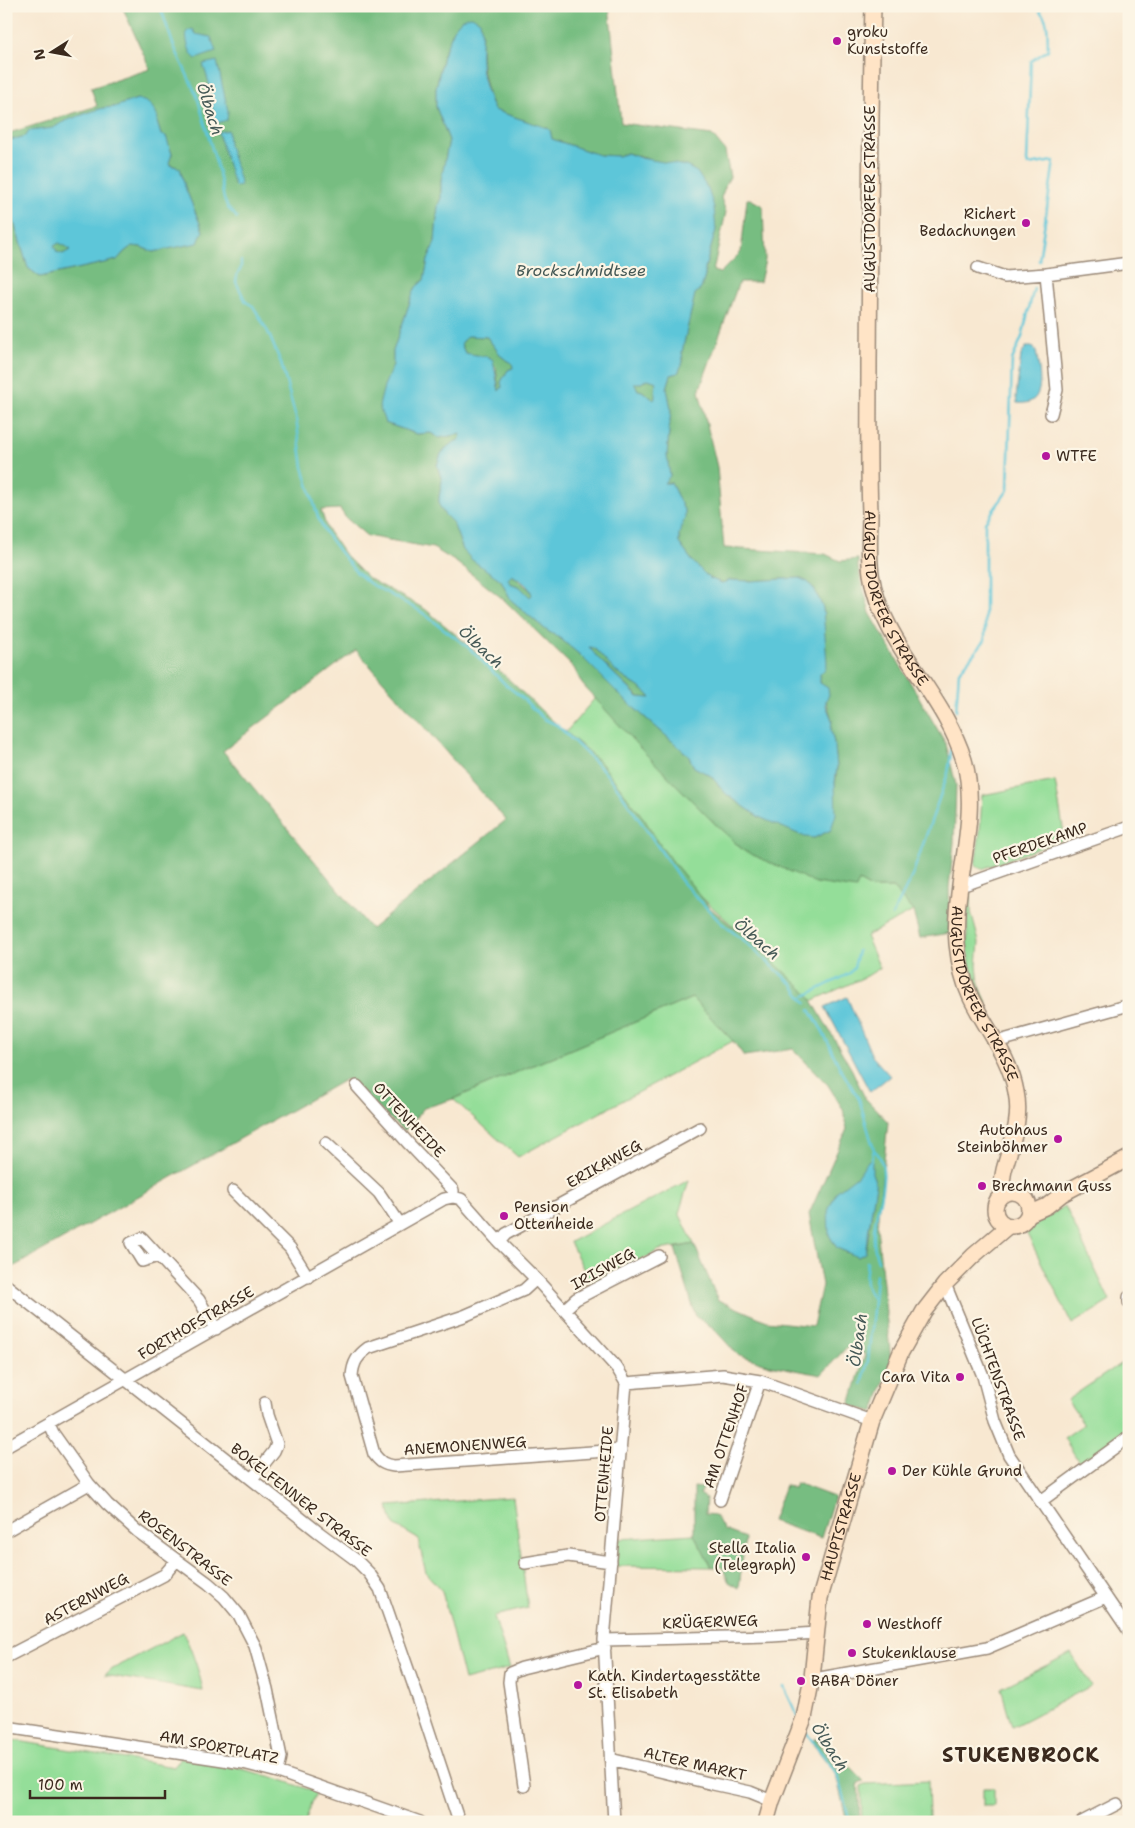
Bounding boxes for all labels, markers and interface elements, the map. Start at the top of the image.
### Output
place label: groku Kunststoffe [847,22,928,59]
north arrow [28,28,78,78]
marker: groku Kunststoffe [831,35,843,47]
text: N [29,47,49,62]
water label: Ölbach [192,80,228,138]
street label: AUGUSTDORFER STRASSE [860,105,880,293]
place label: Richert Bedachungen [919,204,1016,241]
marker: Richert Bedachungen [1020,217,1032,229]
water label: Brockschmidtsee [516,260,646,281]
place label: WTFE [1056,446,1097,466]
marker: WTFE [1040,450,1052,462]
street label: AUGUSTDORFER STRASSE [859,510,933,690]
water label: Ölbach [454,621,508,673]
street label: PFERDEKAMP [990,817,1090,869]
street label: AUGUSTDORFER STRASSE [946,905,1023,1084]
water label: Ölbach [730,913,784,965]
street label: OTTENHEIDE [369,1078,449,1162]
place label: Autohaus Steinböhmer [957,1120,1048,1157]
marker: Autohaus Steinböhmer [1052,1133,1064,1145]
street label: ERIKAWEG [563,1135,645,1193]
place label: Brechmann Guss [992,1176,1112,1196]
marker: Brechmann Guss [976,1180,988,1192]
place label: Pension Ottenheide [514,1197,594,1234]
marker: Pension Ottenheide [498,1210,510,1222]
street label: IRISWEG [568,1243,638,1295]
street label: FORTHOFSTRASSE [134,1282,258,1364]
water label: Ölbach [844,1312,872,1368]
street label: LÜCHTENSTRASSE [966,1315,1030,1443]
place label: Cara Vita [882,1367,951,1387]
marker: Cara Vita [954,1371,966,1383]
street label: AM OTTENHOF [699,1381,753,1491]
street label: OTTENHEIDE [590,1425,618,1523]
street label: ANEMONENWEG [403,1432,527,1460]
street label: BOKELFENNER STRASSE [226,1439,376,1561]
place label: Der Kühle Grund [902,1461,1023,1481]
marker: Der Kühle Grund [886,1465,898,1477]
street label: HAUPTSTRASSE [815,1470,866,1584]
street label: ROSENSTRASSE [134,1505,236,1591]
place label: Stella Italia (Telegraph) [709,1538,797,1575]
marker: Stella Italia (Telegraph) [800,1551,812,1563]
street label: ASTERNWEG [40,1568,132,1630]
street label: KRÜGERWEG [662,1610,758,1634]
place label: Westhoff [877,1614,943,1634]
marker: Westhoff [861,1618,873,1630]
place label: Stukenklause [862,1643,957,1663]
marker: Stukenklause [846,1647,858,1659]
place label: Kath. Kindertagesstätte St. Elisabeth [588,1666,761,1703]
place label: BABA Döner [811,1671,899,1691]
marker: BABA Döner [795,1675,807,1687]
marker: Kath. Kindertagesstätte St. Elisabeth [572,1679,584,1691]
water label: Ölbach [806,1719,854,1775]
street label: AM SPORTPLATZ [158,1726,280,1768]
street label: ALTER MARKT [642,1742,748,1786]
district label: STUKENBROCK [942,1742,1100,1768]
scale bar [30,1768,165,1800]
text: 100 m [38,1775,83,1795]

